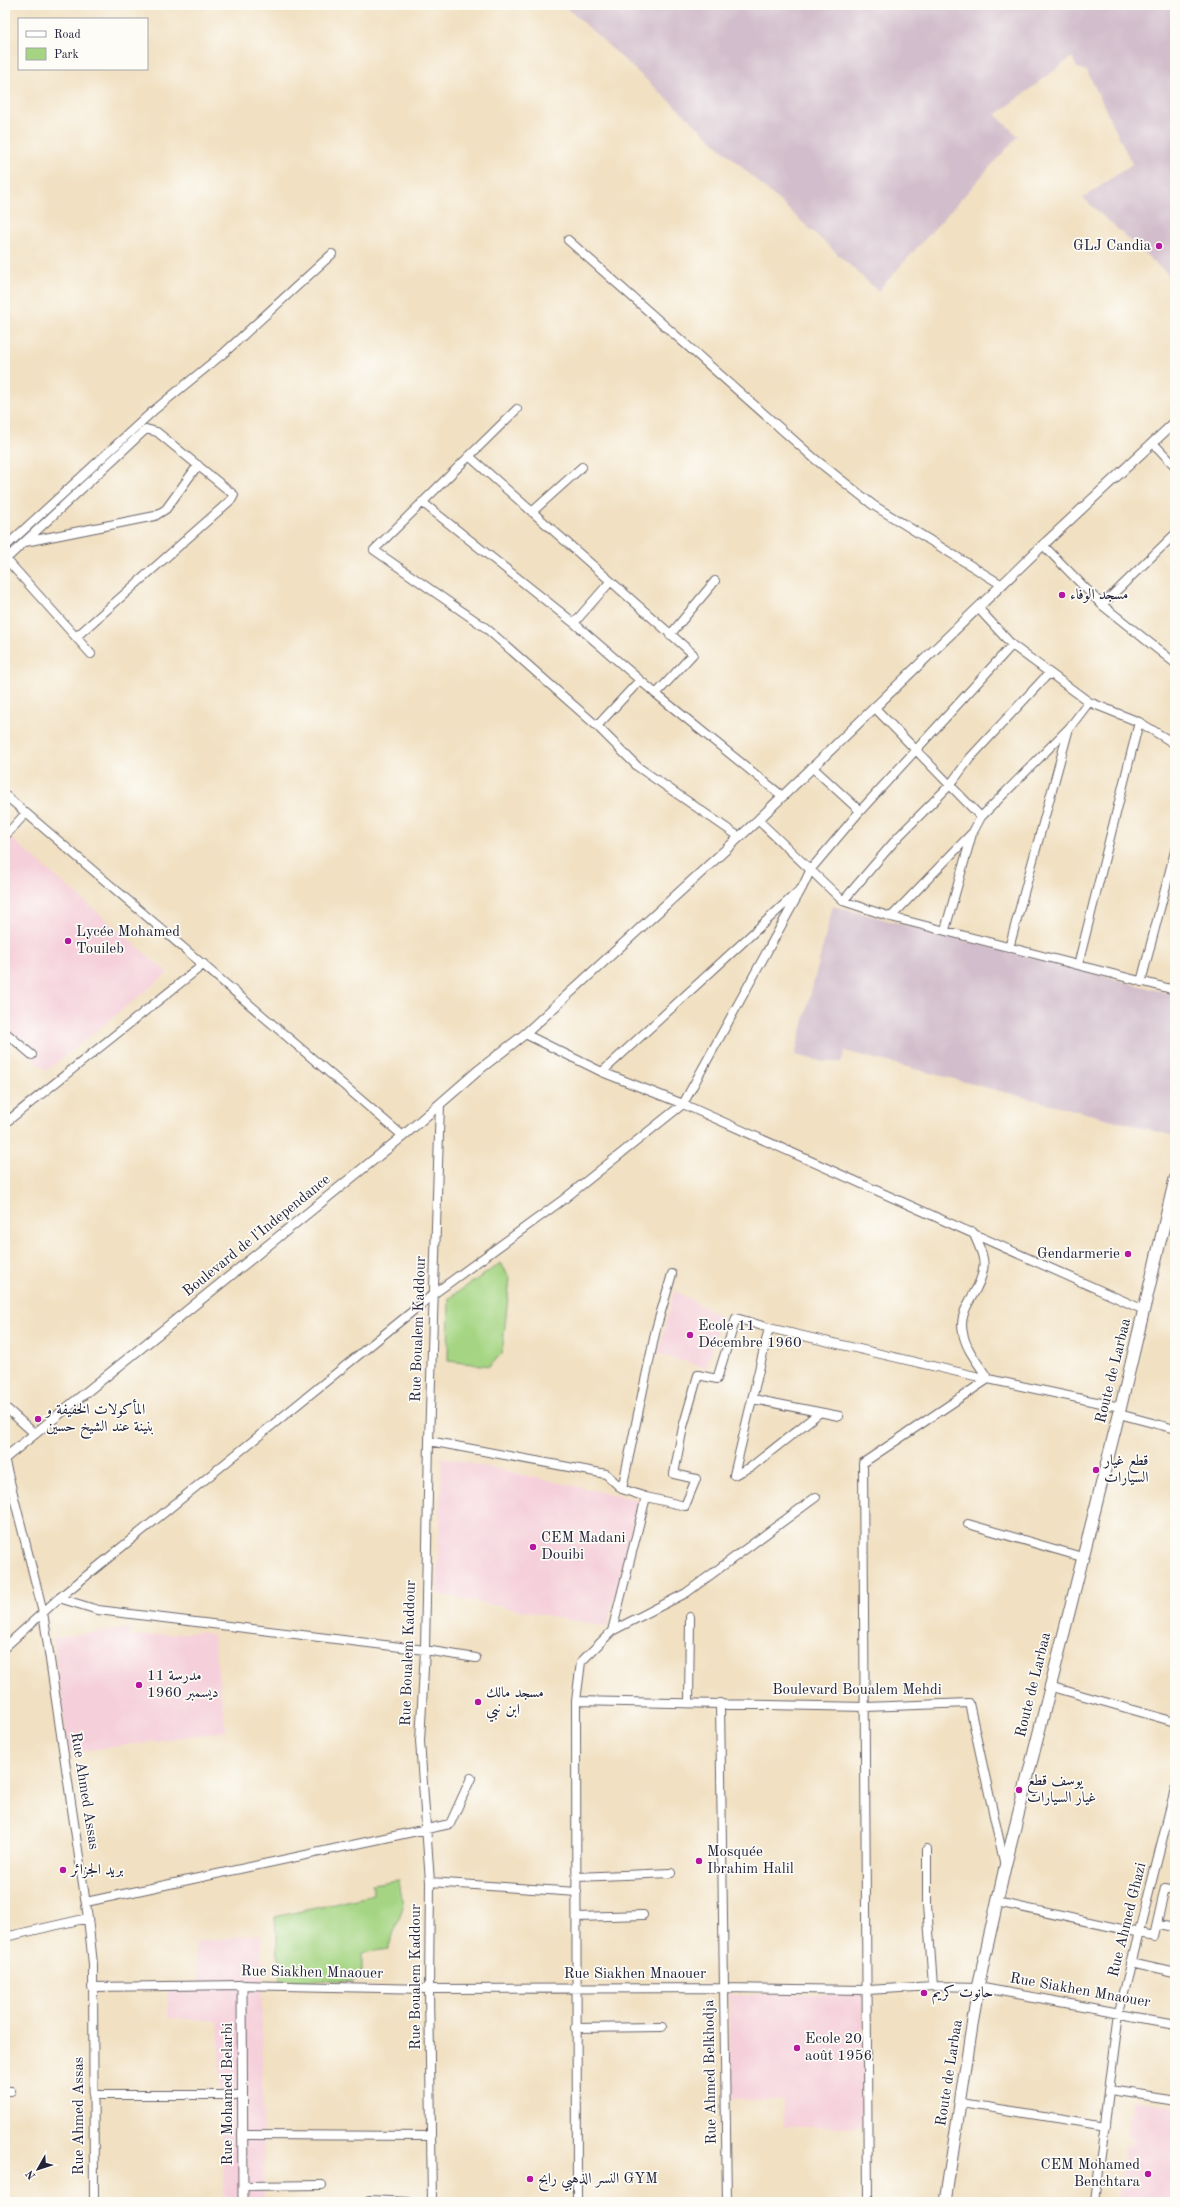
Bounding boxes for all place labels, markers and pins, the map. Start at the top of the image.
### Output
place label: GLJ Candia [1073,239,1152,254]
marker: GLJ Candia [1154,241,1164,251]
place label: مسجد الوفاء [1070,588,1128,603]
marker: مسجد الوفاء [1057,590,1067,600]
place label: Lycée Mohamed Touileb [76,925,180,957]
marker: Lycée Mohamed Touileb [63,936,73,946]
place label: Gendarmerie [1037,1247,1120,1262]
marker: Gendarmerie [1123,1249,1133,1259]
place label: Ecole 11 Décembre 1960 [698,1319,802,1351]
marker: Ecole 11 Décembre 1960 [685,1330,695,1340]
place label: المأكولات الخفيفة و بنينة عند الشيخ حسين [44,1398,154,1440]
marker: المأكولات الخفيفة و بنينة عند الشيخ حسين [33,1414,43,1424]
place label: قطع غيار السيارات [1102,1454,1149,1486]
marker: قطع غيار السيارات [1091,1465,1101,1475]
place label: CEM Madani Douibi [541,1531,626,1563]
marker: CEM Madani Douibi [528,1542,538,1552]
place label: مدرسة 11 ديسمبر 1960 [147,1669,219,1701]
marker: مدرسة 11 ديسمبر 1960 [134,1680,144,1690]
place label: مسجد مالك ابن نبي [486,1686,544,1723]
marker: مسجد مالك ابن نبي [473,1697,483,1707]
place label: يوسف قطع غيار السيارات [1027,1774,1096,1806]
marker: يوسف قطع غيار السيارات [1014,1785,1024,1795]
place label: Mosquée Ibrahim Halil [707,1845,794,1877]
marker: Mosquée Ibrahim Halil [694,1856,704,1866]
place label: بريد الجزائر [69,1863,124,1879]
marker: بريد الجزائر [58,1865,68,1875]
place label: حانوت كريم [932,1984,993,2005]
marker: حانوت كريم [919,1988,929,1998]
place label: Ecole 20 août 1956 [805,2032,872,2064]
marker: Ecole 20 août 1956 [792,2043,802,2053]
place label: CEM Mohamed Benchtara [1041,2158,1141,2190]
marker: CEM Mohamed Benchtara [1143,2169,1153,2179]
place label: النسر الذهبي رابح GYM [538,2172,658,2192]
marker: النسر الذهبي رابح GYM [525,2174,535,2184]

